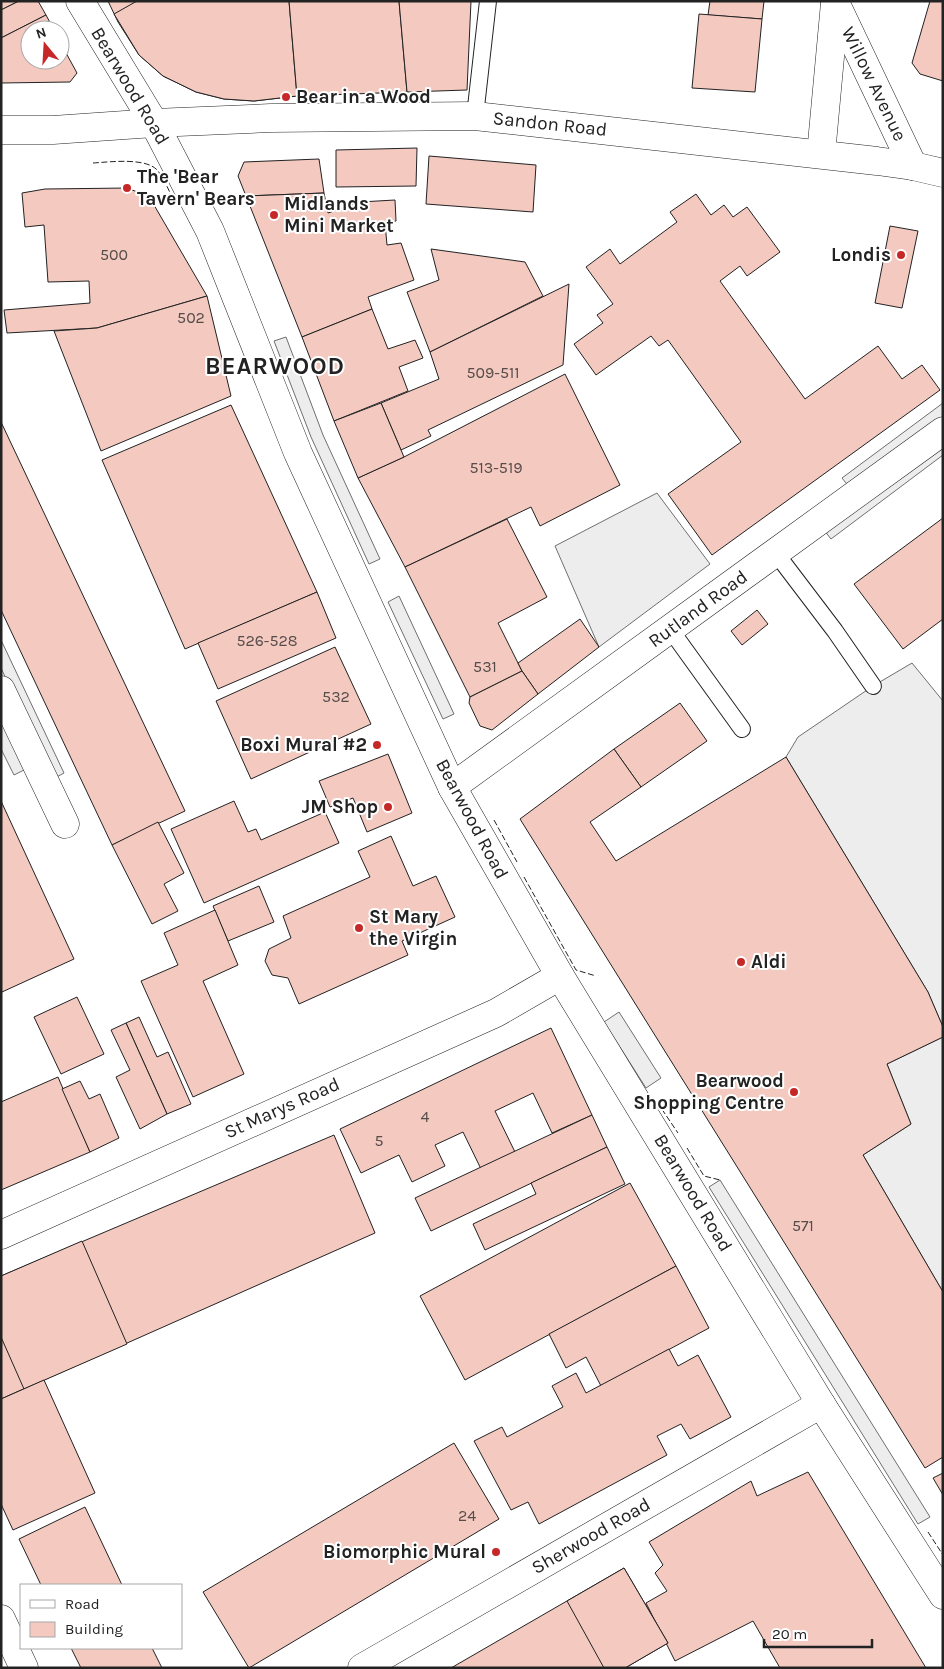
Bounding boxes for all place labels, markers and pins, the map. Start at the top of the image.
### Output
place label: Bear in a Wood [296,86,431,108]
marker: Bear in a Wood [280,91,292,103]
place label: The 'Bear Tavern' Bears [137,166,255,210]
marker: The 'Bear Tavern' Bears [121,182,133,194]
place label: Midlands Mini Market [284,193,394,237]
marker: Midlands Mini Market [268,209,280,221]
place label: Londis [831,244,891,266]
marker: Londis [895,249,907,261]
place label: Boxi Mural #2 [240,734,367,756]
marker: Boxi Mural #2 [371,739,383,751]
place label: JM Shop [302,796,378,818]
marker: JM Shop [382,801,394,813]
place label: St Mary the Virgin [369,906,457,950]
marker: St Mary the Virgin [353,922,365,934]
place label: Aldi [751,951,787,973]
marker: Aldi [735,956,747,968]
place label: Bearwood Shopping Centre [633,1070,784,1114]
marker: Bearwood Shopping Centre [788,1086,800,1098]
place label: Biomorphic Mural [323,1541,486,1563]
marker: Biomorphic Mural [490,1546,502,1558]

